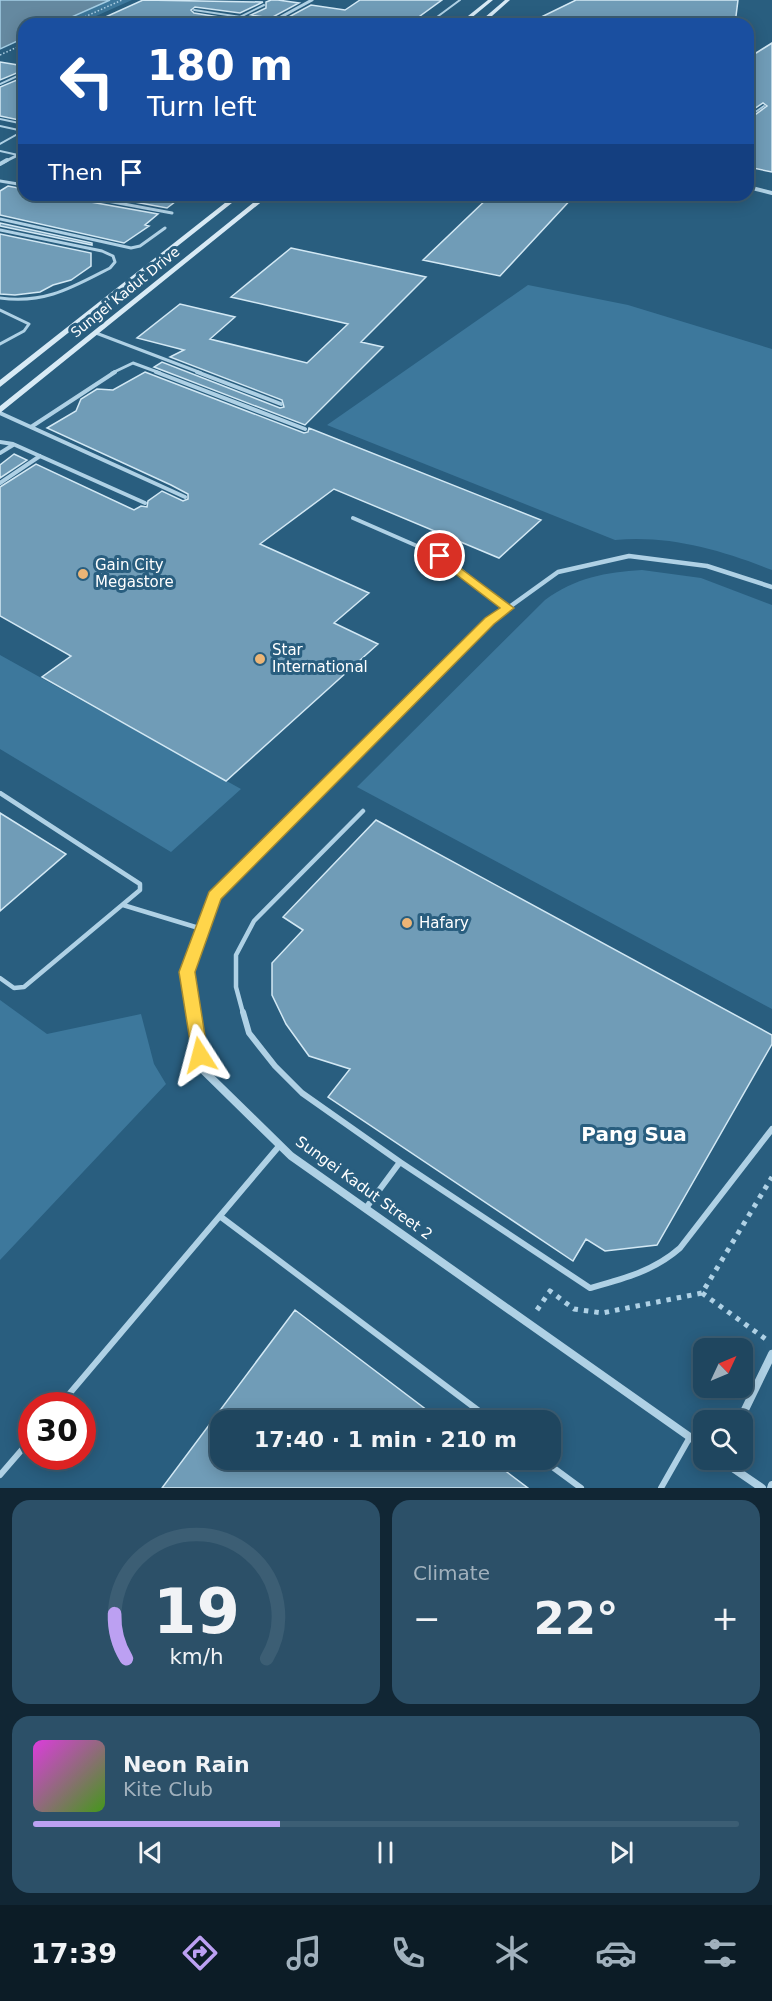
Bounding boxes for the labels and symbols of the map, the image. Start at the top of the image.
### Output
street label: Sungei Kadut Drive [68,243,182,341]
pin [414,530,465,581]
place label: Gain City Megastore [95,556,174,591]
marker: Gain City Megastore [76,567,90,581]
place label: Star International [272,641,368,676]
marker: Star International [253,652,267,666]
place label: Hafary [419,914,469,932]
marker: Hafary [400,916,414,930]
position arrow [168,1023,232,1087]
district label: Pang Sua [581,1122,687,1146]
street label: Sungei Kadut Street 2 [292,1132,436,1244]
north arrow [693,1338,753,1398]
speed limit sign: 30 [18,1392,96,1470]

